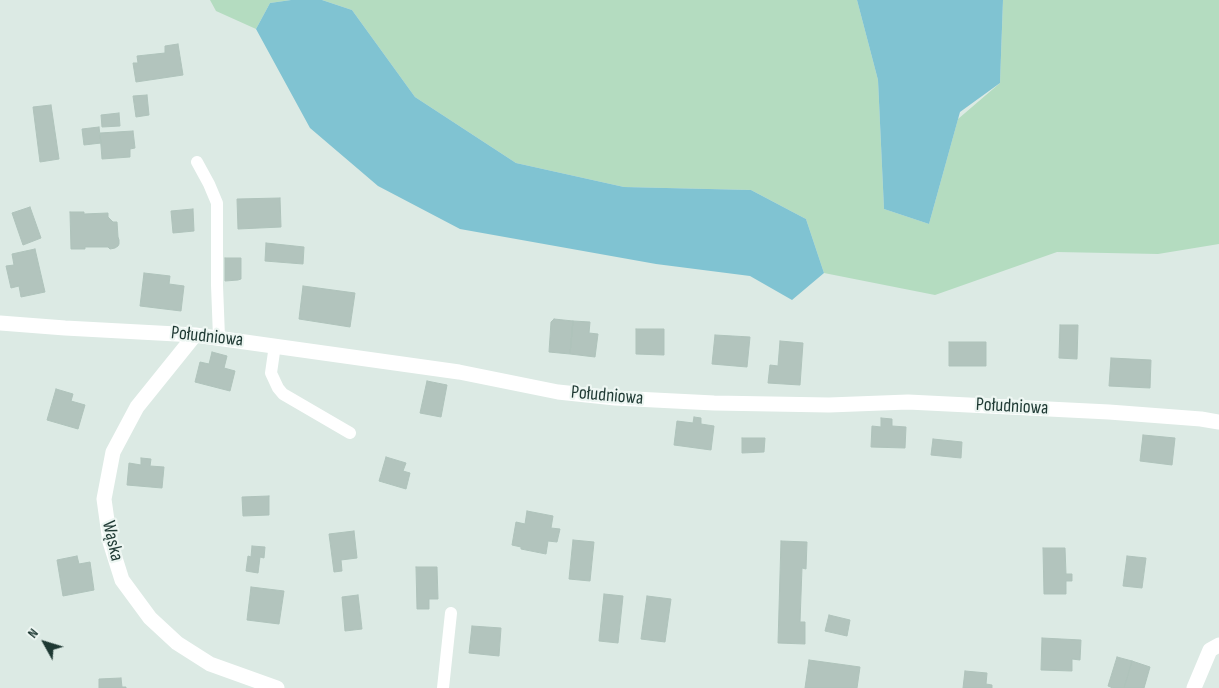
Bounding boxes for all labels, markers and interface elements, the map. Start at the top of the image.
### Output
street label: Południowa [170,322,244,352]
street label: Południowa [570,381,644,411]
street label: Południowa [975,394,1049,420]
street label: Wąska [96,519,128,563]
north arrow [20,618,70,668]
text: N [24,625,42,642]

